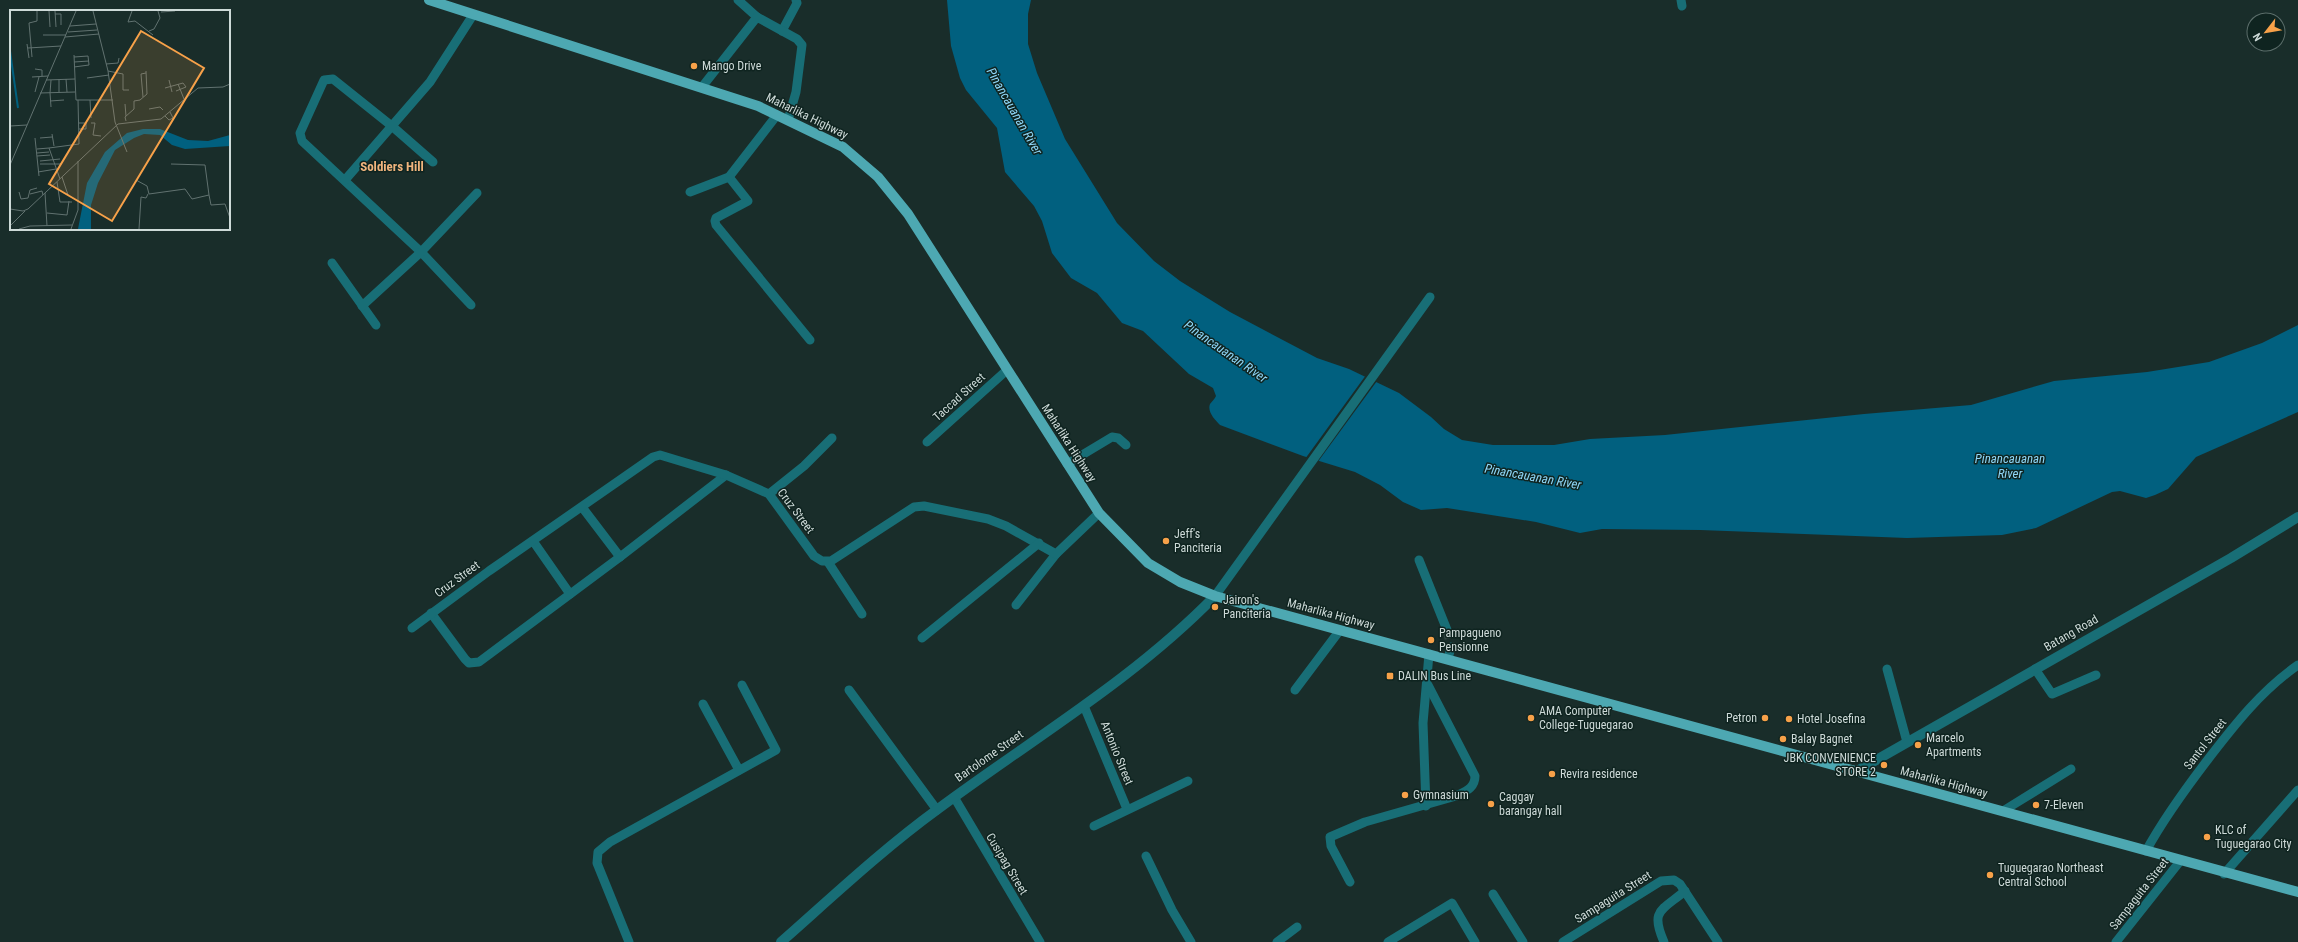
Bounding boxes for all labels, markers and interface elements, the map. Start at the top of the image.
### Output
inset map [10,10,230,230]
north arrow [2246,12,2286,52]
text: N [2250,30,2265,43]
place label: Mango Drive [702,59,762,73]
marker: Mango Drive [689,61,699,71]
water label: Pinancauanan River [984,65,1046,158]
street label: Maharlika Highway [764,90,850,142]
district label: Soldiers Hill [360,159,424,174]
water label: Pinancauanan River [1181,317,1271,386]
street label: Taccad Street [930,370,988,424]
street label: Maharlika Highway [1039,402,1099,484]
water label: Pinancauanan River [1975,451,2045,481]
water label: Pinancauanan River [1483,461,1584,493]
street label: Cruz Street [775,486,818,536]
place label: Jeff's Panciteria [1174,527,1222,555]
marker: Jeff's Panciteria [1161,536,1171,546]
street label: Cruz Street [432,558,483,600]
place label: Jairon's Panciteria [1223,593,1271,621]
street label: Maharlika Highway [1286,596,1376,632]
marker: Jairon's Panciteria [1210,602,1220,612]
street label: Batang Road [2041,612,2101,654]
place label: Pampagueno Pensionne [1439,626,1501,654]
marker: Pampagueno Pensionne [1426,635,1436,645]
place label: DALIN Bus Line [1398,669,1471,683]
marker: DALIN Bus Line [1385,671,1395,681]
place label: AMA Computer College-Tuguegarao [1539,704,1633,732]
place label: Petron [1726,711,1757,725]
place label: Hotel Josefina [1797,712,1866,726]
marker: AMA Computer College-Tuguegarao [1526,713,1536,723]
marker: Petron [1760,713,1770,723]
marker: Hotel Josefina [1784,714,1794,724]
street label: Santol Street [2181,715,2230,772]
street label: Antonio Street [1098,719,1136,787]
street label: Bartolome Street [952,727,1026,785]
place label: Marcelo Apartments [1926,731,1982,759]
place label: Balay Bagnet [1791,732,1853,746]
marker: Balay Bagnet [1778,734,1788,744]
marker: Marcelo Apartments [1913,740,1923,750]
place label: JBK CONVENIENCE STORE 2 [1784,751,1876,779]
marker: JBK CONVENIENCE STORE 2 [1879,760,1889,770]
street label: Maharlika Highway [1899,764,1989,800]
place label: Revira residence [1560,767,1638,781]
marker: Revira residence [1547,769,1557,779]
place label: Gymnasium [1413,788,1469,802]
marker: Gymnasium [1400,790,1410,800]
place label: Caggay barangay hall [1499,790,1562,818]
place label: 7-Eleven [2044,798,2084,812]
marker: Caggay barangay hall [1486,799,1496,809]
marker: 7-Eleven [2031,800,2041,810]
place label: KLC of Tuguegarao City [2215,823,2292,851]
street label: Cusipag Street [983,831,1031,898]
marker: KLC of Tuguegarao City [2202,832,2212,842]
street label: Sampaguita Street [2107,855,2172,933]
place label: Tuguegarao Northeast Central School [1998,861,2104,889]
street label: Sampaguita Street [1572,868,1654,926]
marker: Tuguegarao Northeast Central School [1985,870,1995,880]

